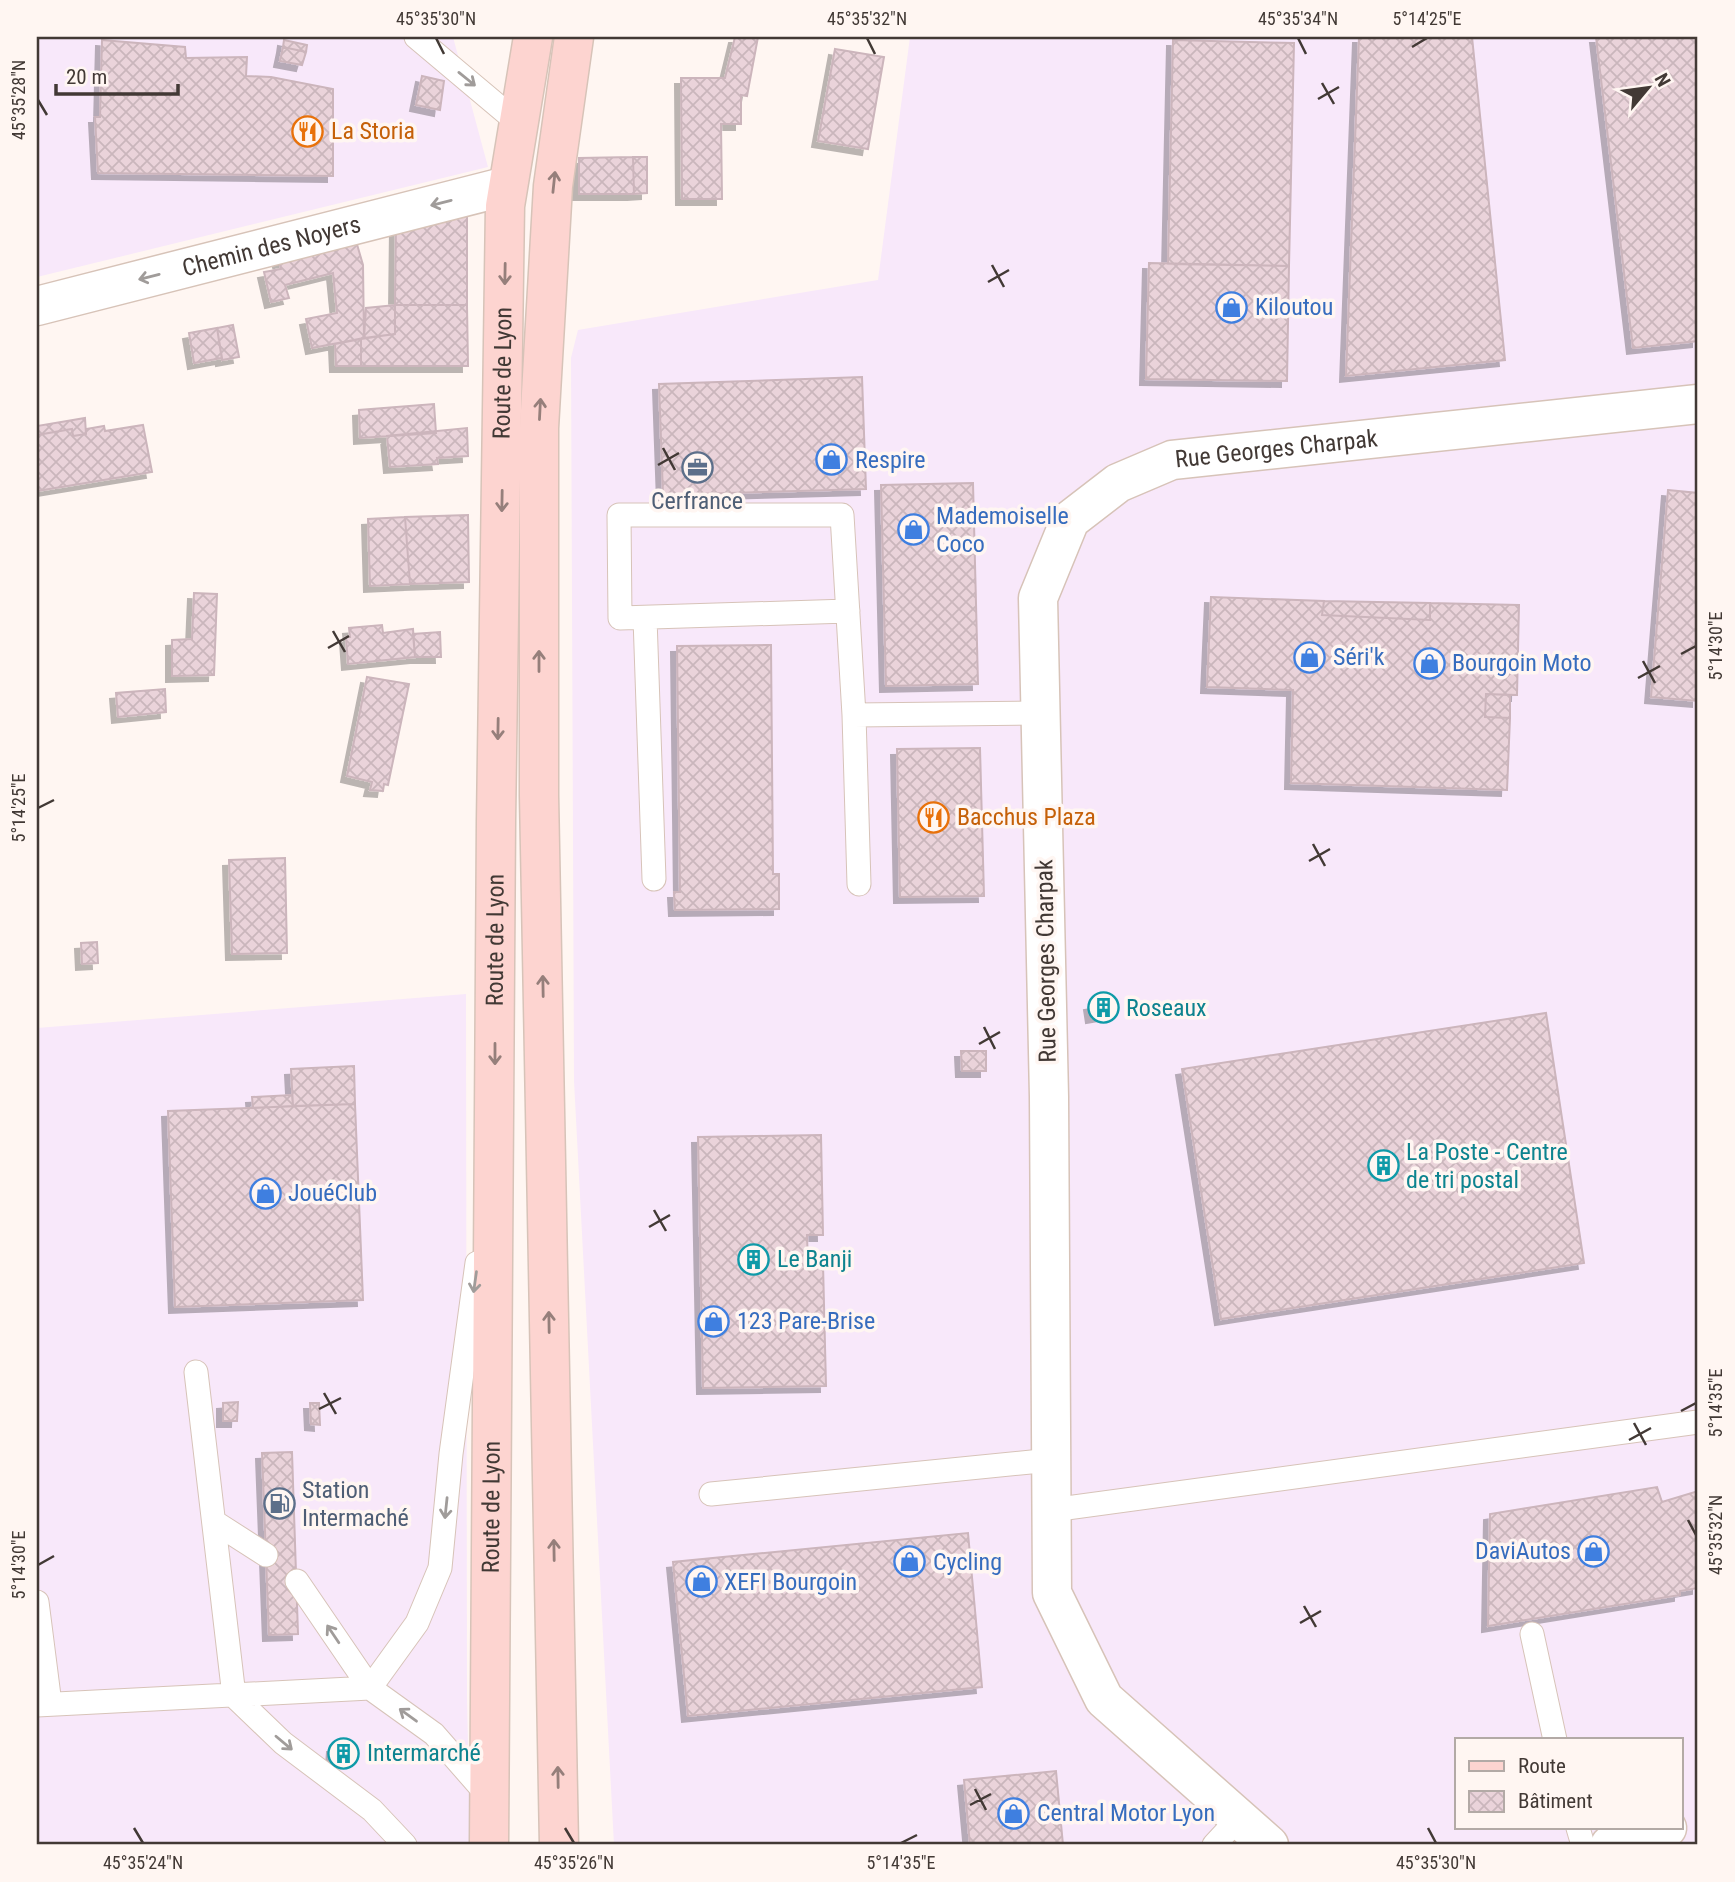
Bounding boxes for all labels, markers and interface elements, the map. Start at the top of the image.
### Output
text: 45°35'30"N [396,8,476,29]
text: 45°35'32"N [827,8,907,29]
text: 45°35'34"N [1258,8,1338,29]
text: 5°14'25"E [1392,8,1462,29]
scale bar [56,52,178,96]
north arrow [1612,52,1682,122]
text: 45°35'28"N [8,60,29,140]
text: 20 m [66,65,107,89]
text: N [1650,69,1675,91]
one-way arrow [458,71,476,87]
restaurant icon: La Storia [291,114,325,148]
place label: La Storia [331,117,415,145]
one-way arrow [547,171,560,194]
one-way arrow [430,197,452,210]
street label: Chemin des Noyers [179,210,364,282]
one-way arrow [498,262,511,285]
one-way arrow [138,271,161,284]
shop icon: Kiloutou [1215,290,1249,324]
place label: Kiloutou [1255,293,1333,321]
street label: Route de Lyon [488,307,518,439]
one-way arrow [534,398,547,421]
street label: Rue Georges Charpak [1174,424,1379,474]
shop icon: Respire [815,443,849,477]
place label: Respire [855,446,926,474]
office icon: Cerfrance [680,450,714,484]
place label: Cerfrance [651,487,743,515]
one-way arrow [495,490,509,513]
place label: Mademoiselle Coco [936,502,1069,558]
shop icon: Mademoiselle Coco [896,513,930,547]
text: 5°14'30"E [1705,611,1726,681]
shop icon: Séri'k [1293,640,1327,674]
place label: Séri'k [1333,643,1385,671]
shop icon: Bourgoin Moto [1412,646,1446,680]
place label: Bourgoin Moto [1452,649,1591,677]
one-way arrow [532,650,546,673]
one-way arrow [491,717,505,740]
text: 5°14'25"E [8,773,29,843]
restaurant icon: Bacchus Plaza [917,800,951,834]
place label: Bacchus Plaza [957,803,1096,831]
street label: Rue Georges Charpak [1030,859,1062,1063]
street label: Route de Lyon [481,874,510,1006]
one-way arrow [536,975,550,998]
building icon: Roseaux [1086,991,1120,1025]
place label: Roseaux [1126,994,1207,1022]
one-way arrow [488,1043,502,1066]
place label: La Poste - Centre de tri postal [1406,1138,1568,1194]
building icon: La Poste - Centre de tri postal [1366,1149,1400,1183]
shop icon: JouéClub [248,1176,282,1210]
place label: JouéClub [288,1179,377,1207]
building icon: Le Banji [737,1242,771,1276]
place label: Le Banji [777,1245,852,1273]
one-way arrow [468,1271,481,1293]
shop icon: 123 Pare-Brise [697,1304,731,1338]
place label: 123 Pare-Brise [737,1307,875,1335]
one-way arrow [543,1311,556,1334]
text: 5°14'35"E [1705,1368,1726,1438]
street label: Route de Lyon [477,1441,506,1573]
place label: Station Intermaché [302,1476,409,1532]
fuel station icon: Station Intermaché [262,1487,296,1521]
text: 45°35'32"N [1705,1495,1726,1575]
one-way arrow [439,1496,452,1519]
text: 5°14'30"E [8,1530,29,1600]
shop icon: DaviAutos [1577,1534,1611,1568]
place label: DaviAutos [1475,1537,1571,1565]
one-way arrow [547,1538,560,1561]
shop icon: Cycling [893,1545,927,1579]
place label: Cycling [933,1548,1002,1576]
shop icon: XEFI Bourgoin [684,1565,718,1599]
place label: XEFI Bourgoin [724,1568,857,1596]
one-way arrow [326,1625,340,1645]
one-way arrow [399,1708,418,1722]
one-way arrow [274,1735,292,1751]
building icon: Intermarché [327,1736,361,1770]
legend [1455,1738,1682,1829]
place label: Intermarché [367,1739,481,1767]
text: Route [1518,1754,1566,1778]
one-way arrow [551,1766,565,1789]
text: Bâtiment [1518,1789,1593,1813]
shop icon: Central Motor Lyon [997,1796,1031,1830]
place label: Central Motor Lyon [1037,1799,1215,1827]
text: 45°35'24"N [103,1852,183,1873]
text: 45°35'26"N [534,1852,614,1873]
text: 5°14'35"E [866,1852,936,1873]
text: 45°35'30"N [1396,1852,1476,1873]

